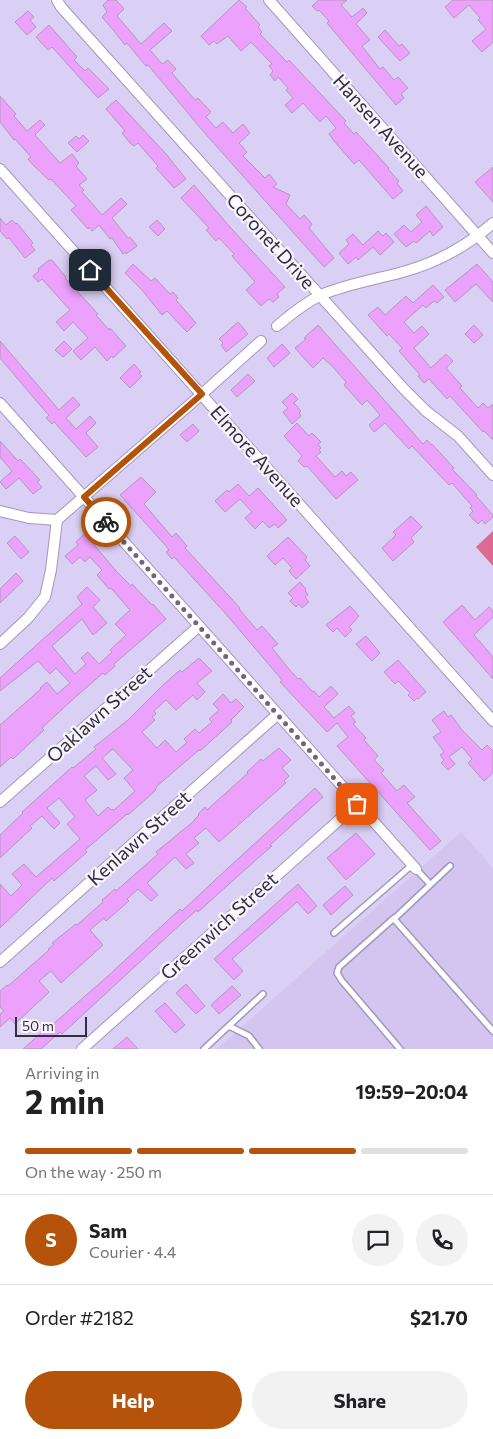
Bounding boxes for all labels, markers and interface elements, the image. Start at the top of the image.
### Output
street label: Hansen Avenue [329,69,434,182]
street label: Coronet Drive [222,188,320,293]
pin [69,249,111,291]
icon: home [76,256,104,284]
street label: Elmore Avenue [206,400,309,511]
courier [81,497,131,547]
icon: bike [92,508,120,536]
street label: Oaklawn Street [41,660,156,767]
pin [336,783,378,825]
street label: Kenlawn Street [82,785,195,890]
icon: bag [343,790,371,818]
street label: Greenwich Street [155,867,282,984]
scale bar [15,1014,88,1037]
text: 50 m [22,1017,54,1034]
text: Arriving in [25,1063,99,1082]
text: 19:59–20:04 [356,1080,468,1103]
text: 2 min [25,1081,105,1121]
text: On the way · 250 m [25,1162,162,1181]
button: chat [352,1214,404,1266]
button: phone [416,1214,468,1266]
text: Sam [89,1219,127,1242]
text: S [45,1228,57,1251]
text: Courier · 4.4 [89,1242,176,1261]
text: Order #2182 [25,1306,134,1329]
text: $21.70 [410,1306,468,1329]
button: Help [25,1371,242,1429]
button: Share [252,1371,468,1429]

